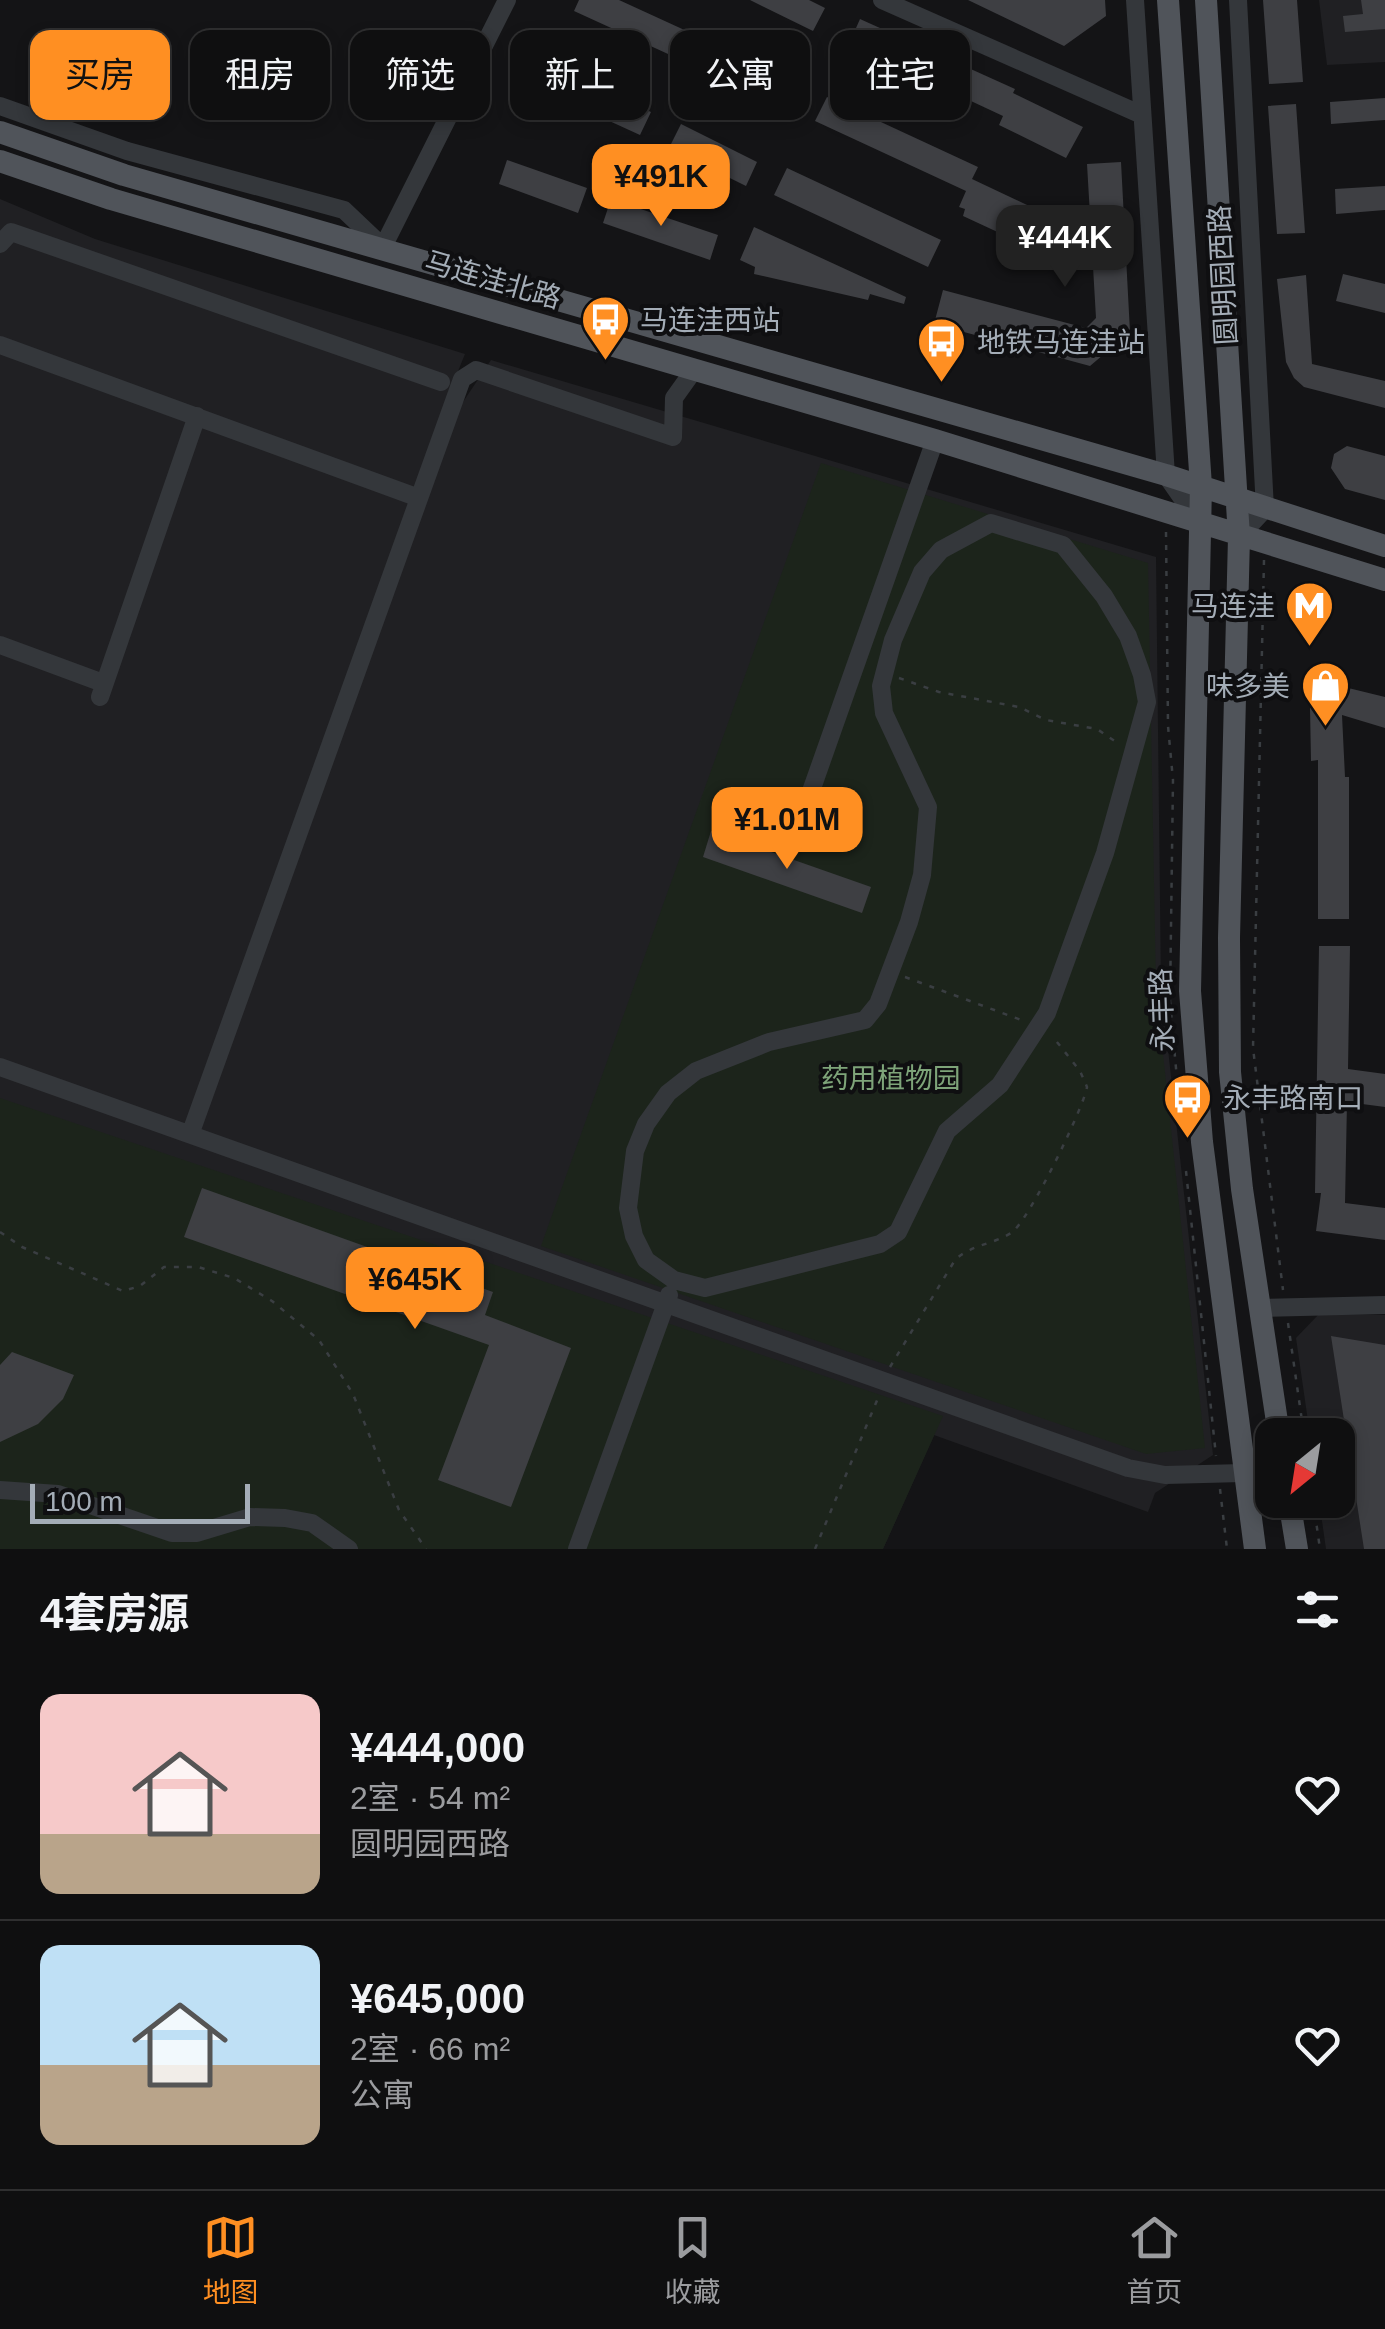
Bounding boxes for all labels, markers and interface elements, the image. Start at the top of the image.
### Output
chip: 买房 [30,30,170,120]
chip: 租房 [190,30,330,120]
chip: 筛选 [350,30,490,120]
chip: 新上 [510,30,650,120]
chip: 公寓 [670,30,810,120]
chip: 住宅 [830,30,970,120]
pin: ¥491K [591,144,731,229]
text: ¥491K [614,158,708,194]
street label: 圆明园西路 [1204,204,1242,346]
pin: ¥444K [995,205,1135,290]
text: ¥444K [1018,219,1112,255]
street label: 马连洼北路 [421,246,565,314]
bus stop icon: 马连洼西站 [579,294,631,362]
place label: 马连洼西站 [640,305,780,336]
bus stop icon: 地铁马连洼站 [916,316,968,384]
place label: 地铁马连洼站 [977,327,1145,358]
metro station icon: 马连洼 [1284,580,1336,648]
place label: 马连洼 [1191,591,1275,622]
shop icon: 味多美 [1299,660,1351,728]
place label: 味多美 [1206,671,1290,702]
pin: ¥1.01M [706,787,868,872]
text: ¥1.01M [734,801,840,837]
street label: 永丰路 [1145,967,1179,1053]
park label: 药用植物园 [821,1063,961,1094]
bus stop icon: 永丰路南口 [1162,1072,1214,1140]
place label: 永丰路南口 [1223,1083,1363,1114]
pin: ¥645K [345,1247,485,1332]
text: ¥645K [368,1261,462,1297]
north arrow [1255,1418,1355,1518]
map controls [1255,1418,1355,1518]
scale bar [30,1479,250,1524]
text: 100 m [45,1486,123,1517]
icon: filters [1290,1582,1345,1637]
text: 4套房源 [40,1590,189,1637]
text: ¥444,000 [350,1724,525,1771]
icon: home [120,1734,240,1854]
icon: heart [1290,1767,1345,1822]
text: 2室 · 54 m² [350,1780,510,1816]
text: 圆明园西路 [350,1826,510,1862]
text: ¥645,000 [350,1975,525,2022]
icon: home [120,1985,240,2105]
icon: heart [1290,2018,1345,2073]
text: 2室 · 66 m² [350,2031,510,2067]
text: 公寓 [350,2077,414,2113]
tab: 地图 [203,2210,259,2310]
tab: 收藏 [664,2210,720,2310]
tab: 首页 [1126,2210,1182,2310]

